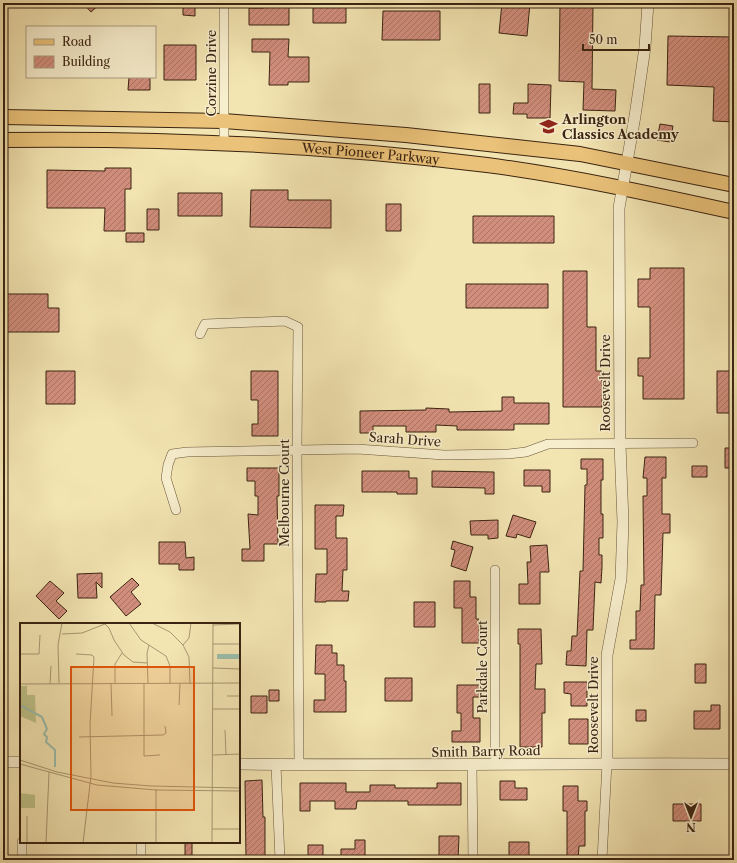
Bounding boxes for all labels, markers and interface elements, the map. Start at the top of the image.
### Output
legend [26,26,156,78]
scale bar [583,26,649,52]
street label: Corzine Drive [203,30,219,116]
text: 50 m [589,32,618,47]
text: Road [62,34,92,49]
text: Building [62,54,110,69]
place label: Arlington Classics Academy [561,111,680,142]
school or university icon: Arlington Classics Academy [539,116,559,136]
street label: West Pioneer Parkway [300,139,441,167]
street label: Roosevelt Drive [597,334,613,432]
street label: Sarah Drive [368,428,442,450]
street label: Melbourne Court [276,438,292,547]
street label: Parkdale Court [474,620,490,714]
inset map [20,623,240,843]
street label: Roosevelt Drive [585,656,601,754]
street label: Smith Barry Road [431,742,541,760]
north arrow [671,797,711,837]
text: N [686,820,696,834]

